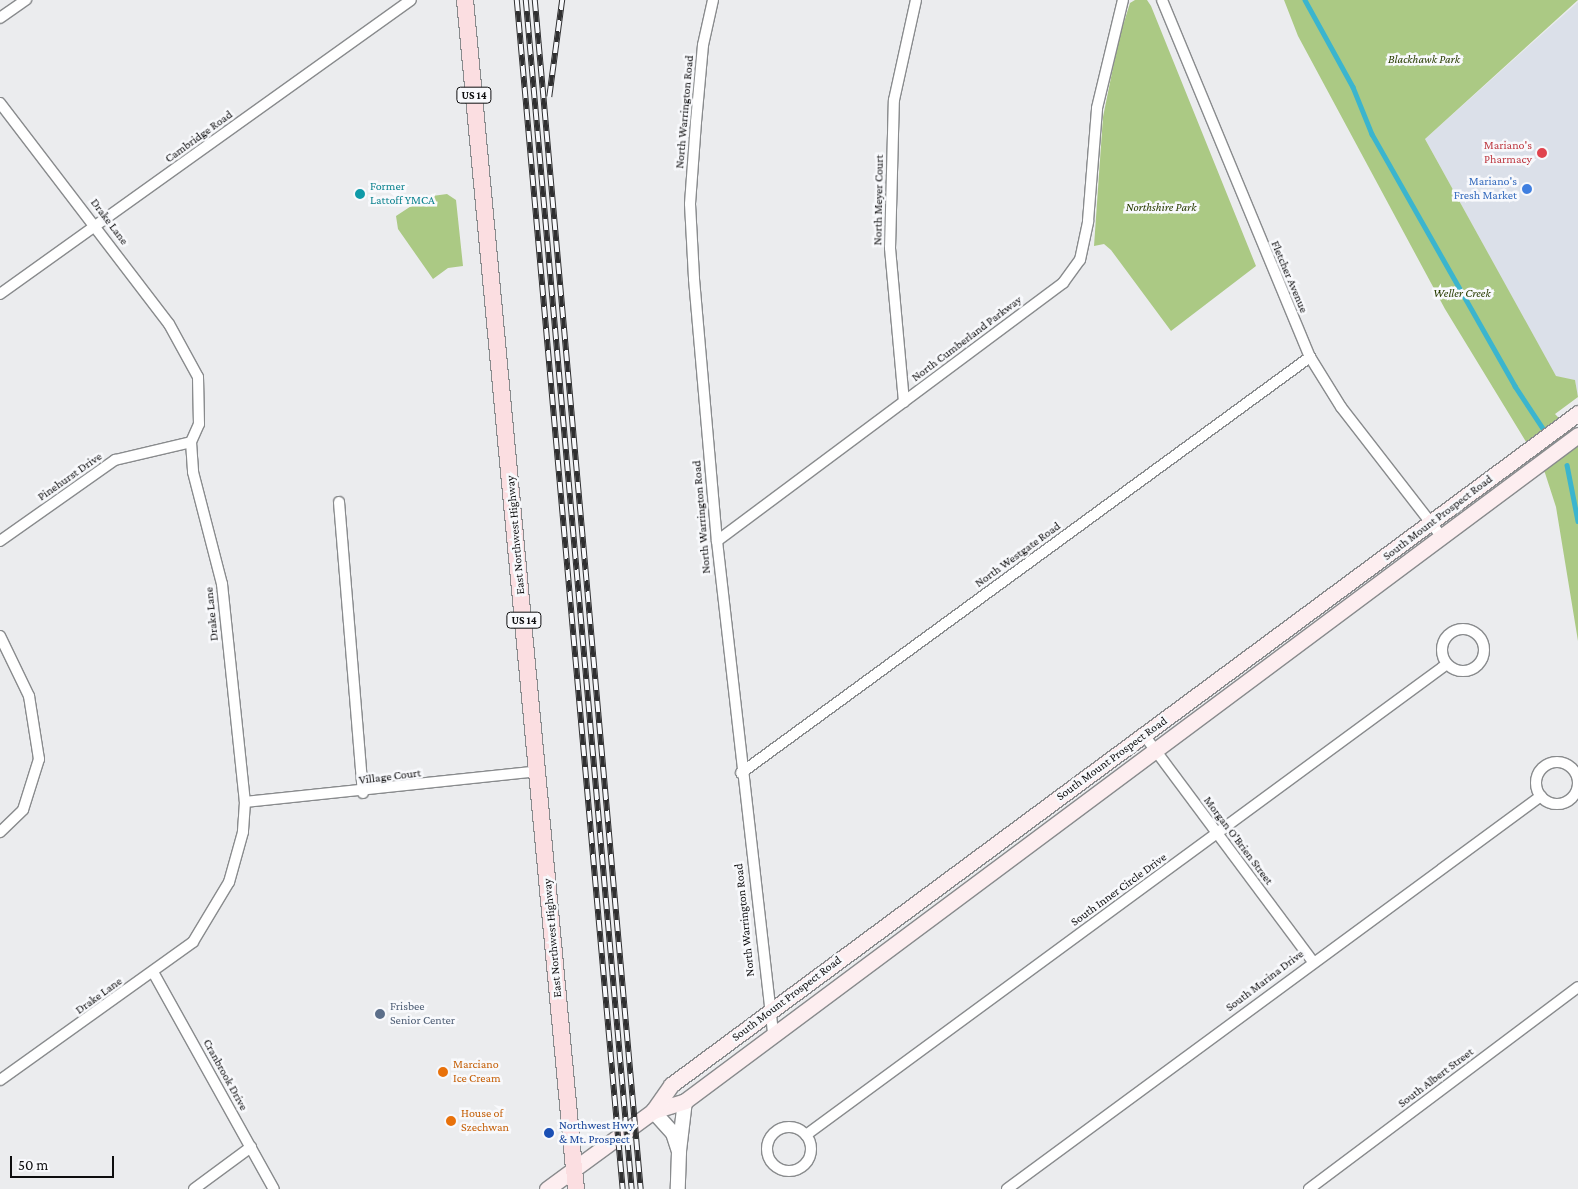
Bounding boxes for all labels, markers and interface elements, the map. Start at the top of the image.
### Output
park label: Blackhawk Park [1388,53,1460,67]
street label: North Warrington Road [673,55,697,169]
road number: US 14 [455,86,493,104]
street label: Cambridge Road [163,108,235,166]
place label: Mariano's Pharmacy [1484,139,1532,167]
marker: Mariano's Pharmacy [1536,147,1548,159]
street label: North Meyer Court [871,155,887,245]
place label: Mariano's Fresh Market [1454,175,1517,203]
place label: Former Lattoff YMCA [370,180,435,208]
marker: Mariano's Fresh Market [1521,183,1533,195]
marker: Former Lattoff YMCA [354,188,366,200]
street label: Drake Lane [87,196,131,248]
park label: Northshire Park [1126,201,1196,215]
street label: Fletcher Avenue [1267,239,1311,315]
park label: Weller Creek [1433,287,1491,301]
street label: North Cumberland Parkway [909,293,1025,385]
street label: Pinehurst Drive [35,450,105,504]
street label: North Warrington Road [690,460,714,574]
street label: South Mount Prospect Road [1380,472,1496,564]
street label: East Northwest Highway [504,475,528,595]
street label: North Westgate Road [972,519,1064,591]
street label: Drake Lane [202,586,222,642]
road number: US 14 [505,612,543,628]
street label: South Mount Prospect Road [1054,714,1170,804]
street label: Village Court [358,766,422,788]
street label: Morgan O'Brien Street [1200,794,1276,888]
street label: South Inner Circle Drive [1068,850,1170,930]
street label: North Warrington Road [732,863,758,977]
street label: East Northwest Highway [541,878,565,998]
street label: South Marina Drive [1223,947,1307,1015]
street label: South Mount Prospect Road [729,953,845,1045]
street label: Drake Lane [73,974,125,1018]
place label: Frisbee Senior Center [390,1000,455,1028]
marker: Frisbee Senior Center [374,1008,386,1020]
street label: Cranbrook Drive [199,1037,251,1113]
street label: South Albert Street [1395,1045,1477,1111]
place label: Marciano Ice Cream [453,1058,501,1086]
marker: Marciano Ice Cream [437,1066,449,1078]
place label: House of Szechwan [461,1107,509,1135]
marker: House of Szechwan [445,1115,457,1127]
place label: Northwest Hwy & Mt. Prospect [559,1119,635,1147]
marker: Northwest Hwy & Mt. Prospect [543,1127,555,1139]
scale bar [12,1146,116,1178]
text: 50 m [18,1157,48,1173]

